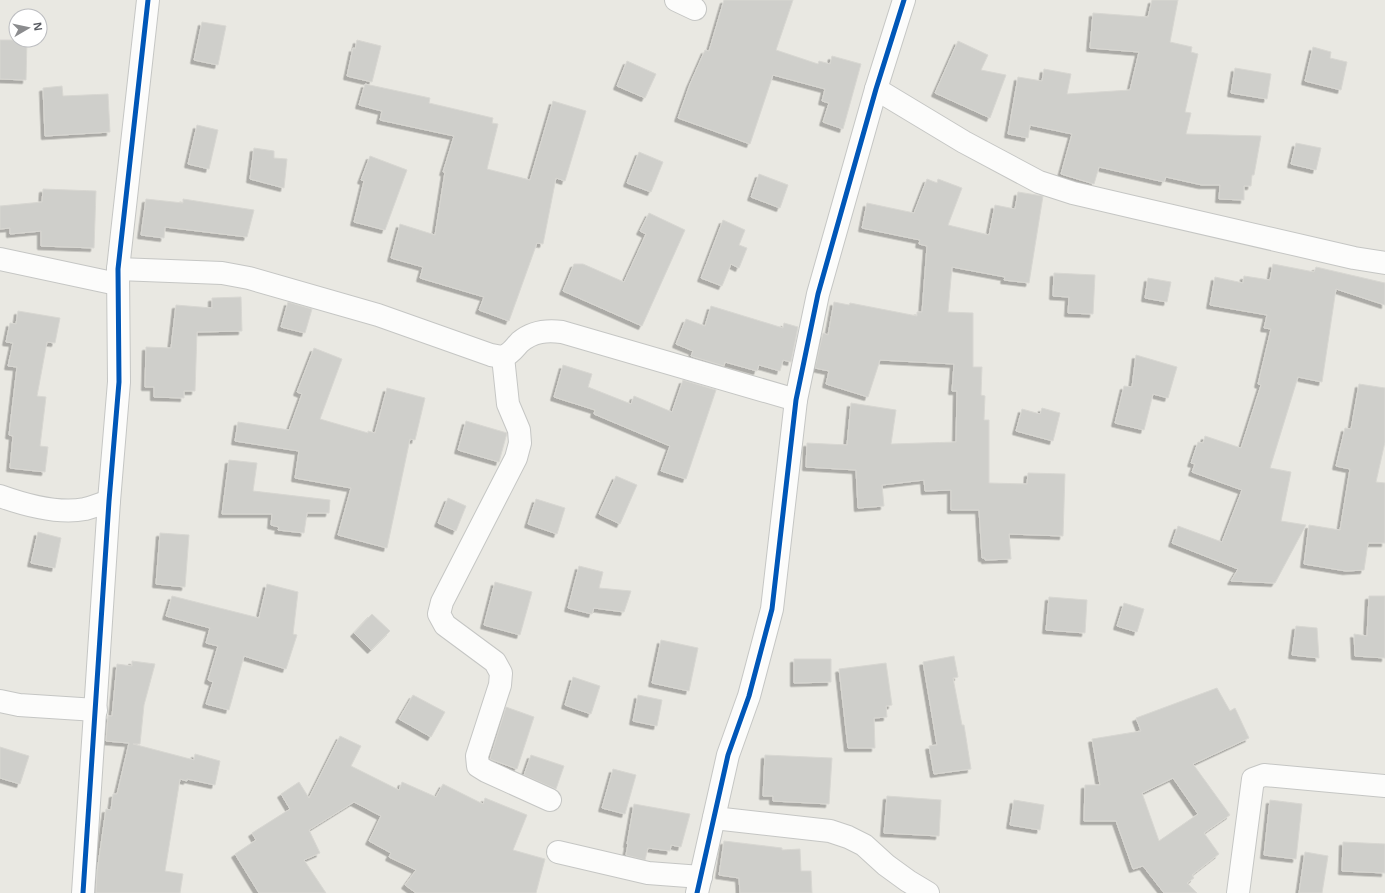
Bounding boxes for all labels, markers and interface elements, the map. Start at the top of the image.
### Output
north arrow [8,8,48,48]
text: N [30,21,46,32]

